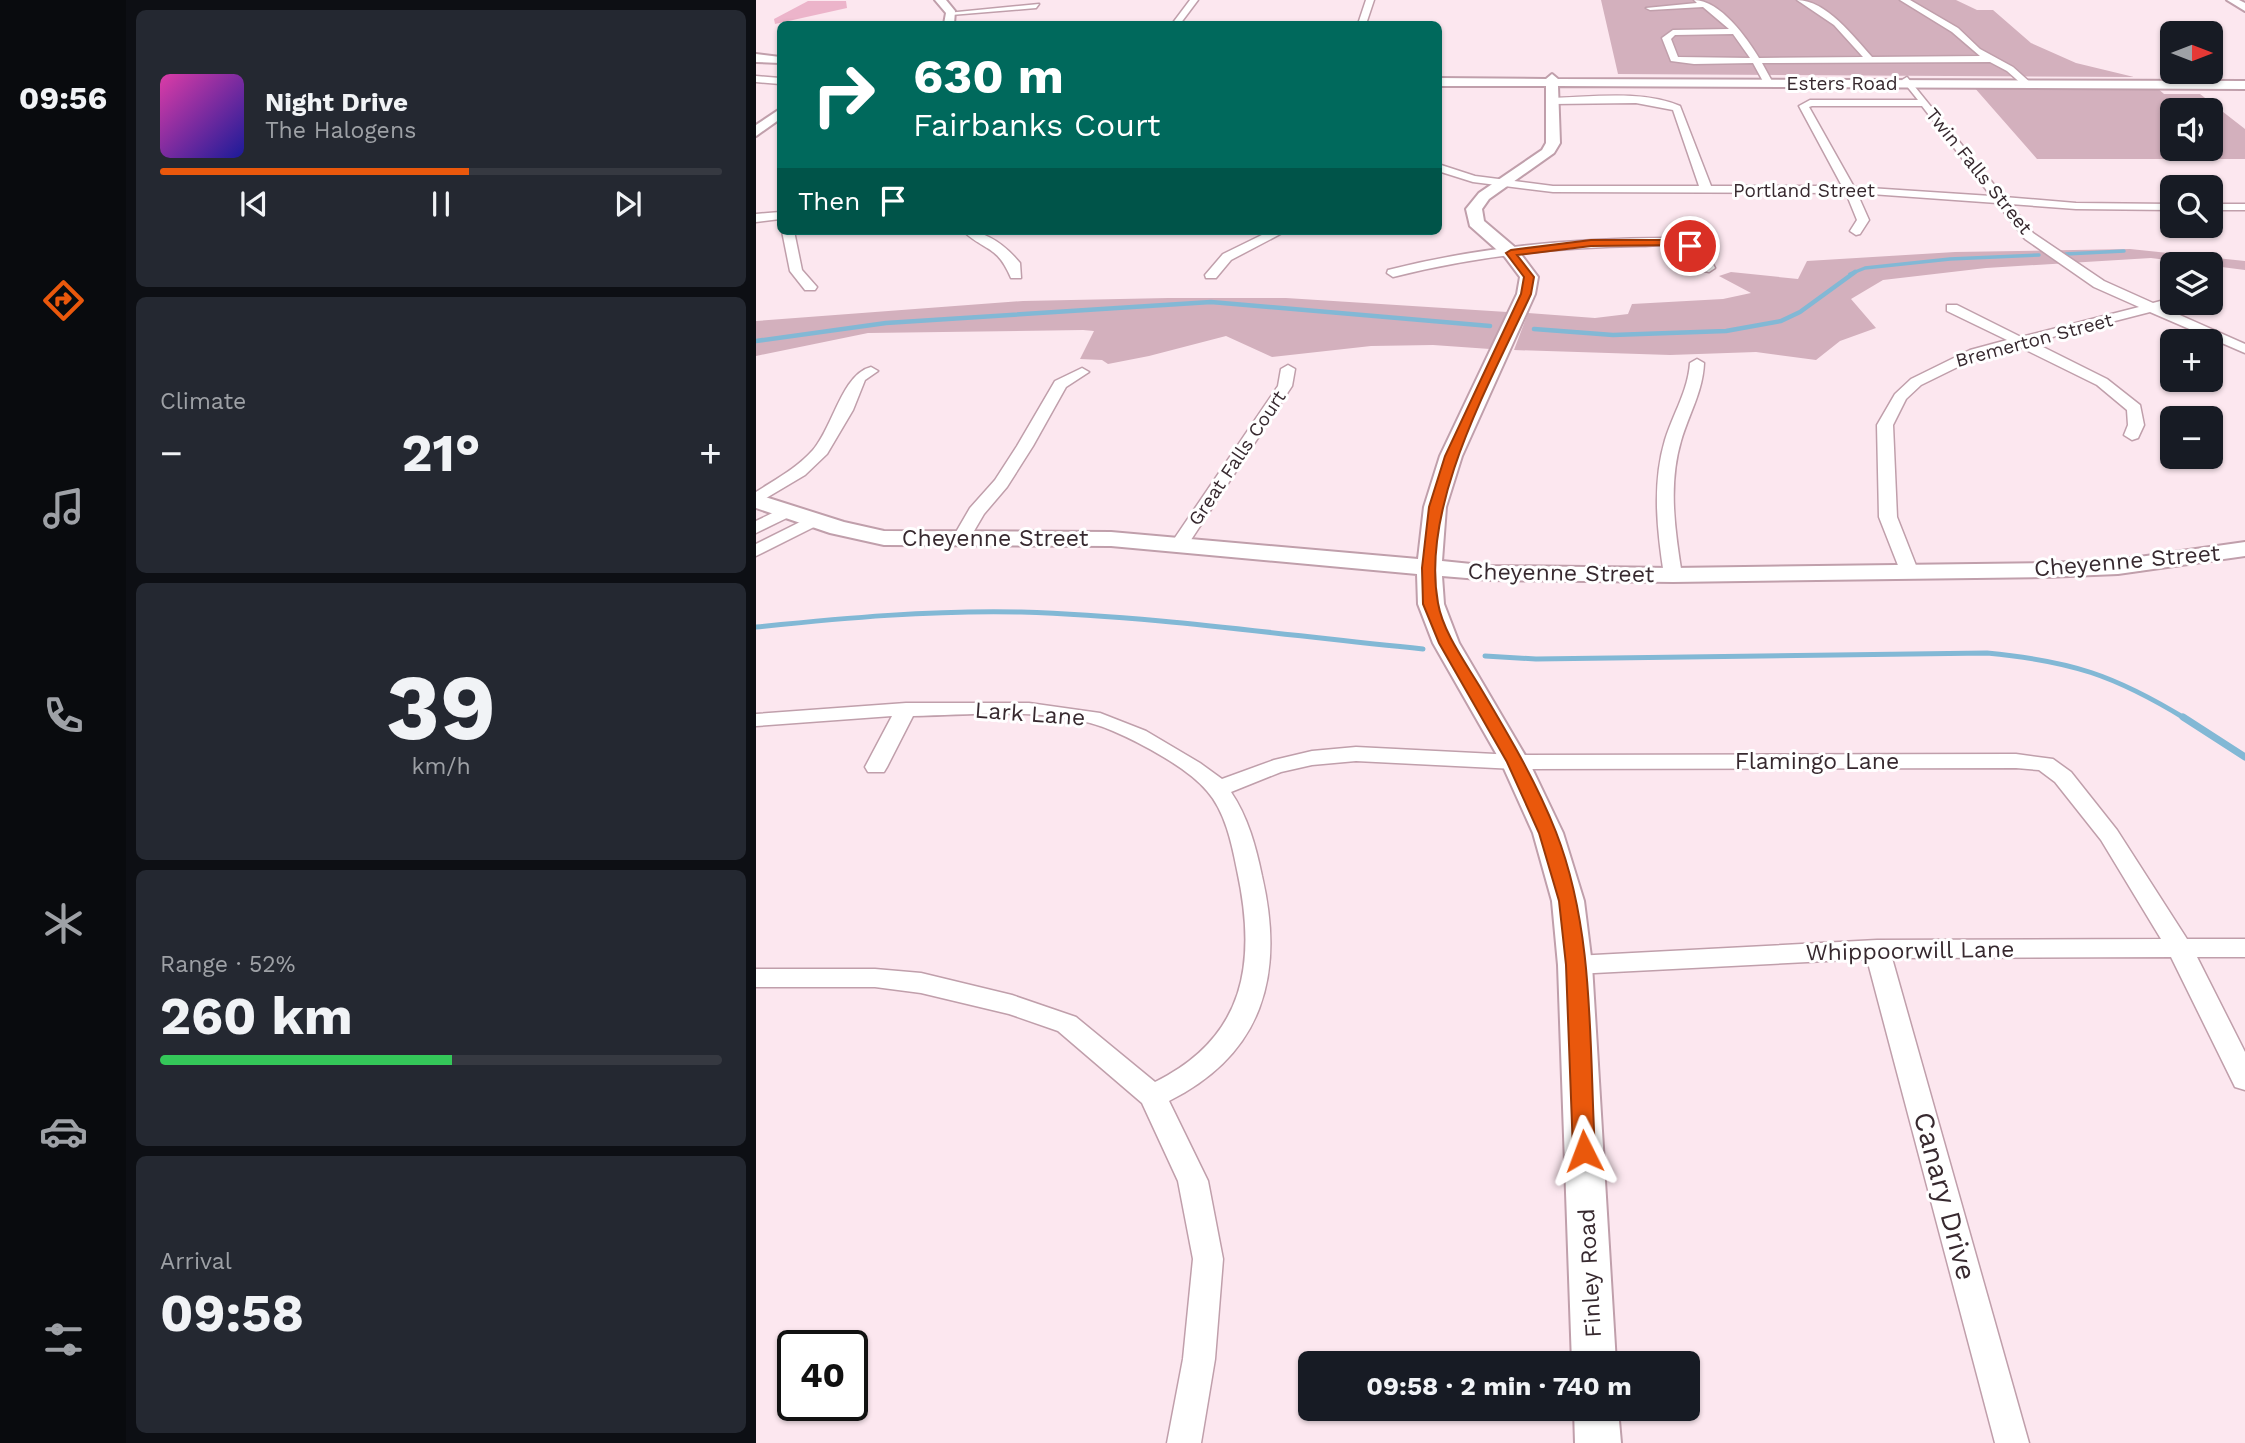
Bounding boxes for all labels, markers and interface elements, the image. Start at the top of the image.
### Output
north arrow [2160,21,2222,84]
map controls [2160,21,2223,469]
text: 630 m [913,47,1064,105]
icon: right [798,49,889,140]
street label: Esters Road [1786,72,1898,95]
text: 09:56 [19,79,107,117]
text: Night Drive [265,87,408,117]
button: sound [2160,98,2223,161]
street label: Twin Falls Street [1921,103,2037,239]
text: Fairbanks Court [913,106,1161,144]
text: The Halogens [265,117,416,144]
button: search [2160,175,2223,238]
street label: Portland Street [1733,179,1875,202]
icon: arrive [874,182,912,220]
icon: previous [235,185,273,223]
icon: pause [422,185,460,223]
icon: next [609,185,647,223]
text: Then [798,186,860,216]
pin [1660,216,1720,276]
icon: arrive [1671,227,1709,265]
button: layers [2160,252,2223,315]
icon: directions [39,276,88,325]
street label: Bremerton Street [1953,308,2115,372]
button: + [2160,329,2223,392]
street label: Great Falls Court [1183,386,1291,530]
text: Climate [160,388,246,415]
button: − [2160,406,2223,469]
text: 21° [401,423,481,484]
text: − [160,431,183,475]
text: + [699,431,722,475]
icon: music [39,484,88,533]
street label: Cheyenne Street [902,525,1089,552]
street label: Cheyenne Street [2033,539,2222,583]
street label: Cheyenne Street [1467,558,1655,588]
text: 39 [386,654,496,761]
icon: phone [39,691,88,740]
street label: Lark Lane [974,697,1086,731]
street label: Flamingo Lane [1735,748,1899,775]
text: km/h [411,753,471,780]
icon: climate [39,899,88,948]
street label: Whippoorwill Lane [1805,936,2015,966]
text: Range · 52% [160,951,295,978]
text: 260 km [160,986,353,1047]
icon: car [39,1107,88,1156]
street label: Canary Drive [1907,1108,1983,1284]
position arrow [1547,1114,1621,1188]
street label: Finley Road [1573,1208,1607,1338]
text: Arrival [160,1248,232,1275]
text: 09:58 [160,1283,304,1344]
icon: filters [39,1315,88,1364]
speed limit sign: 40 [777,1330,868,1421]
text: 09:58 · 2 min · 740 m [1366,1371,1632,1401]

